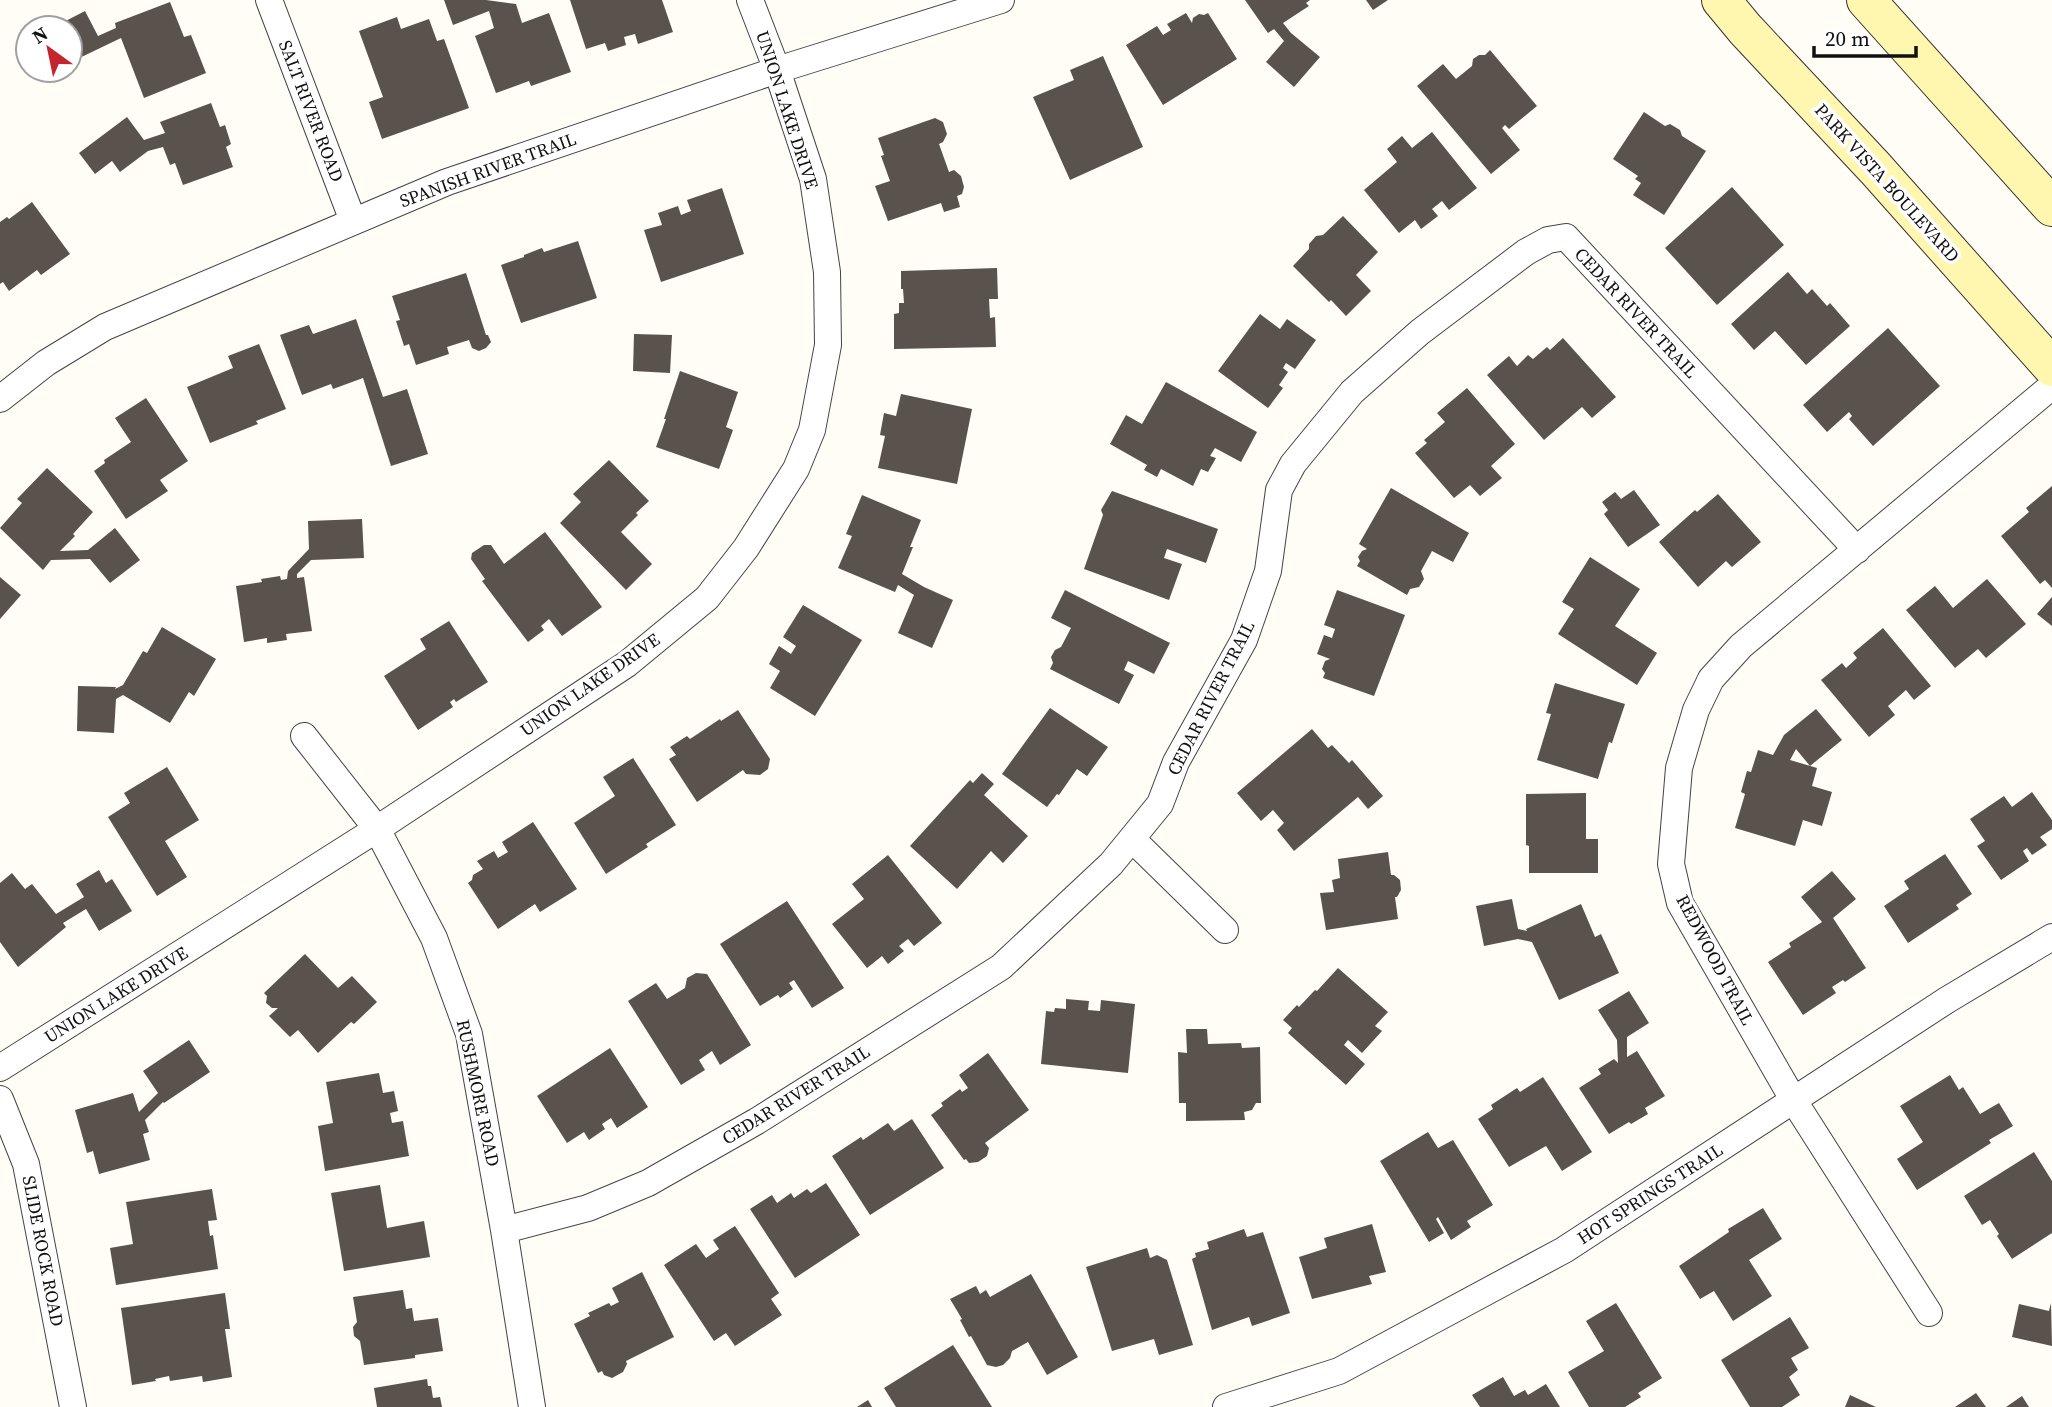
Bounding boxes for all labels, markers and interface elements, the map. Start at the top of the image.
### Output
north arrow [14,14,84,84]
scale bar [1814,14,1916,58]
text: N [27,20,53,49]
text: 20 m [1825,24,1870,53]
street label: UNION LAKE DRIVE [750,27,825,192]
street label: SALT RIVER ROAD [273,36,350,185]
street label: PARK VISTA BOULEVARD [1809,98,1965,267]
street label: SPANISH RIVER TRAIL [396,126,580,213]
street label: CEDAR RIVER TRAIL [1569,242,1704,384]
street label: CEDAR RIVER TRAIL [1161,616,1260,779]
street label: UNION LAKE DRIVE [515,627,665,742]
street label: REDWOOD TRAIL [1670,890,1760,1030]
street label: UNION LAKE DRIVE [39,940,193,1049]
street label: RUSHMORE ROAD [451,1017,506,1169]
street label: CEDAR RIVER TRAIL [717,1039,875,1150]
street label: HOT SPRINGS TRAIL [1572,1137,1727,1250]
street label: SLIDE ROCK ROAD [17,1173,70,1328]

